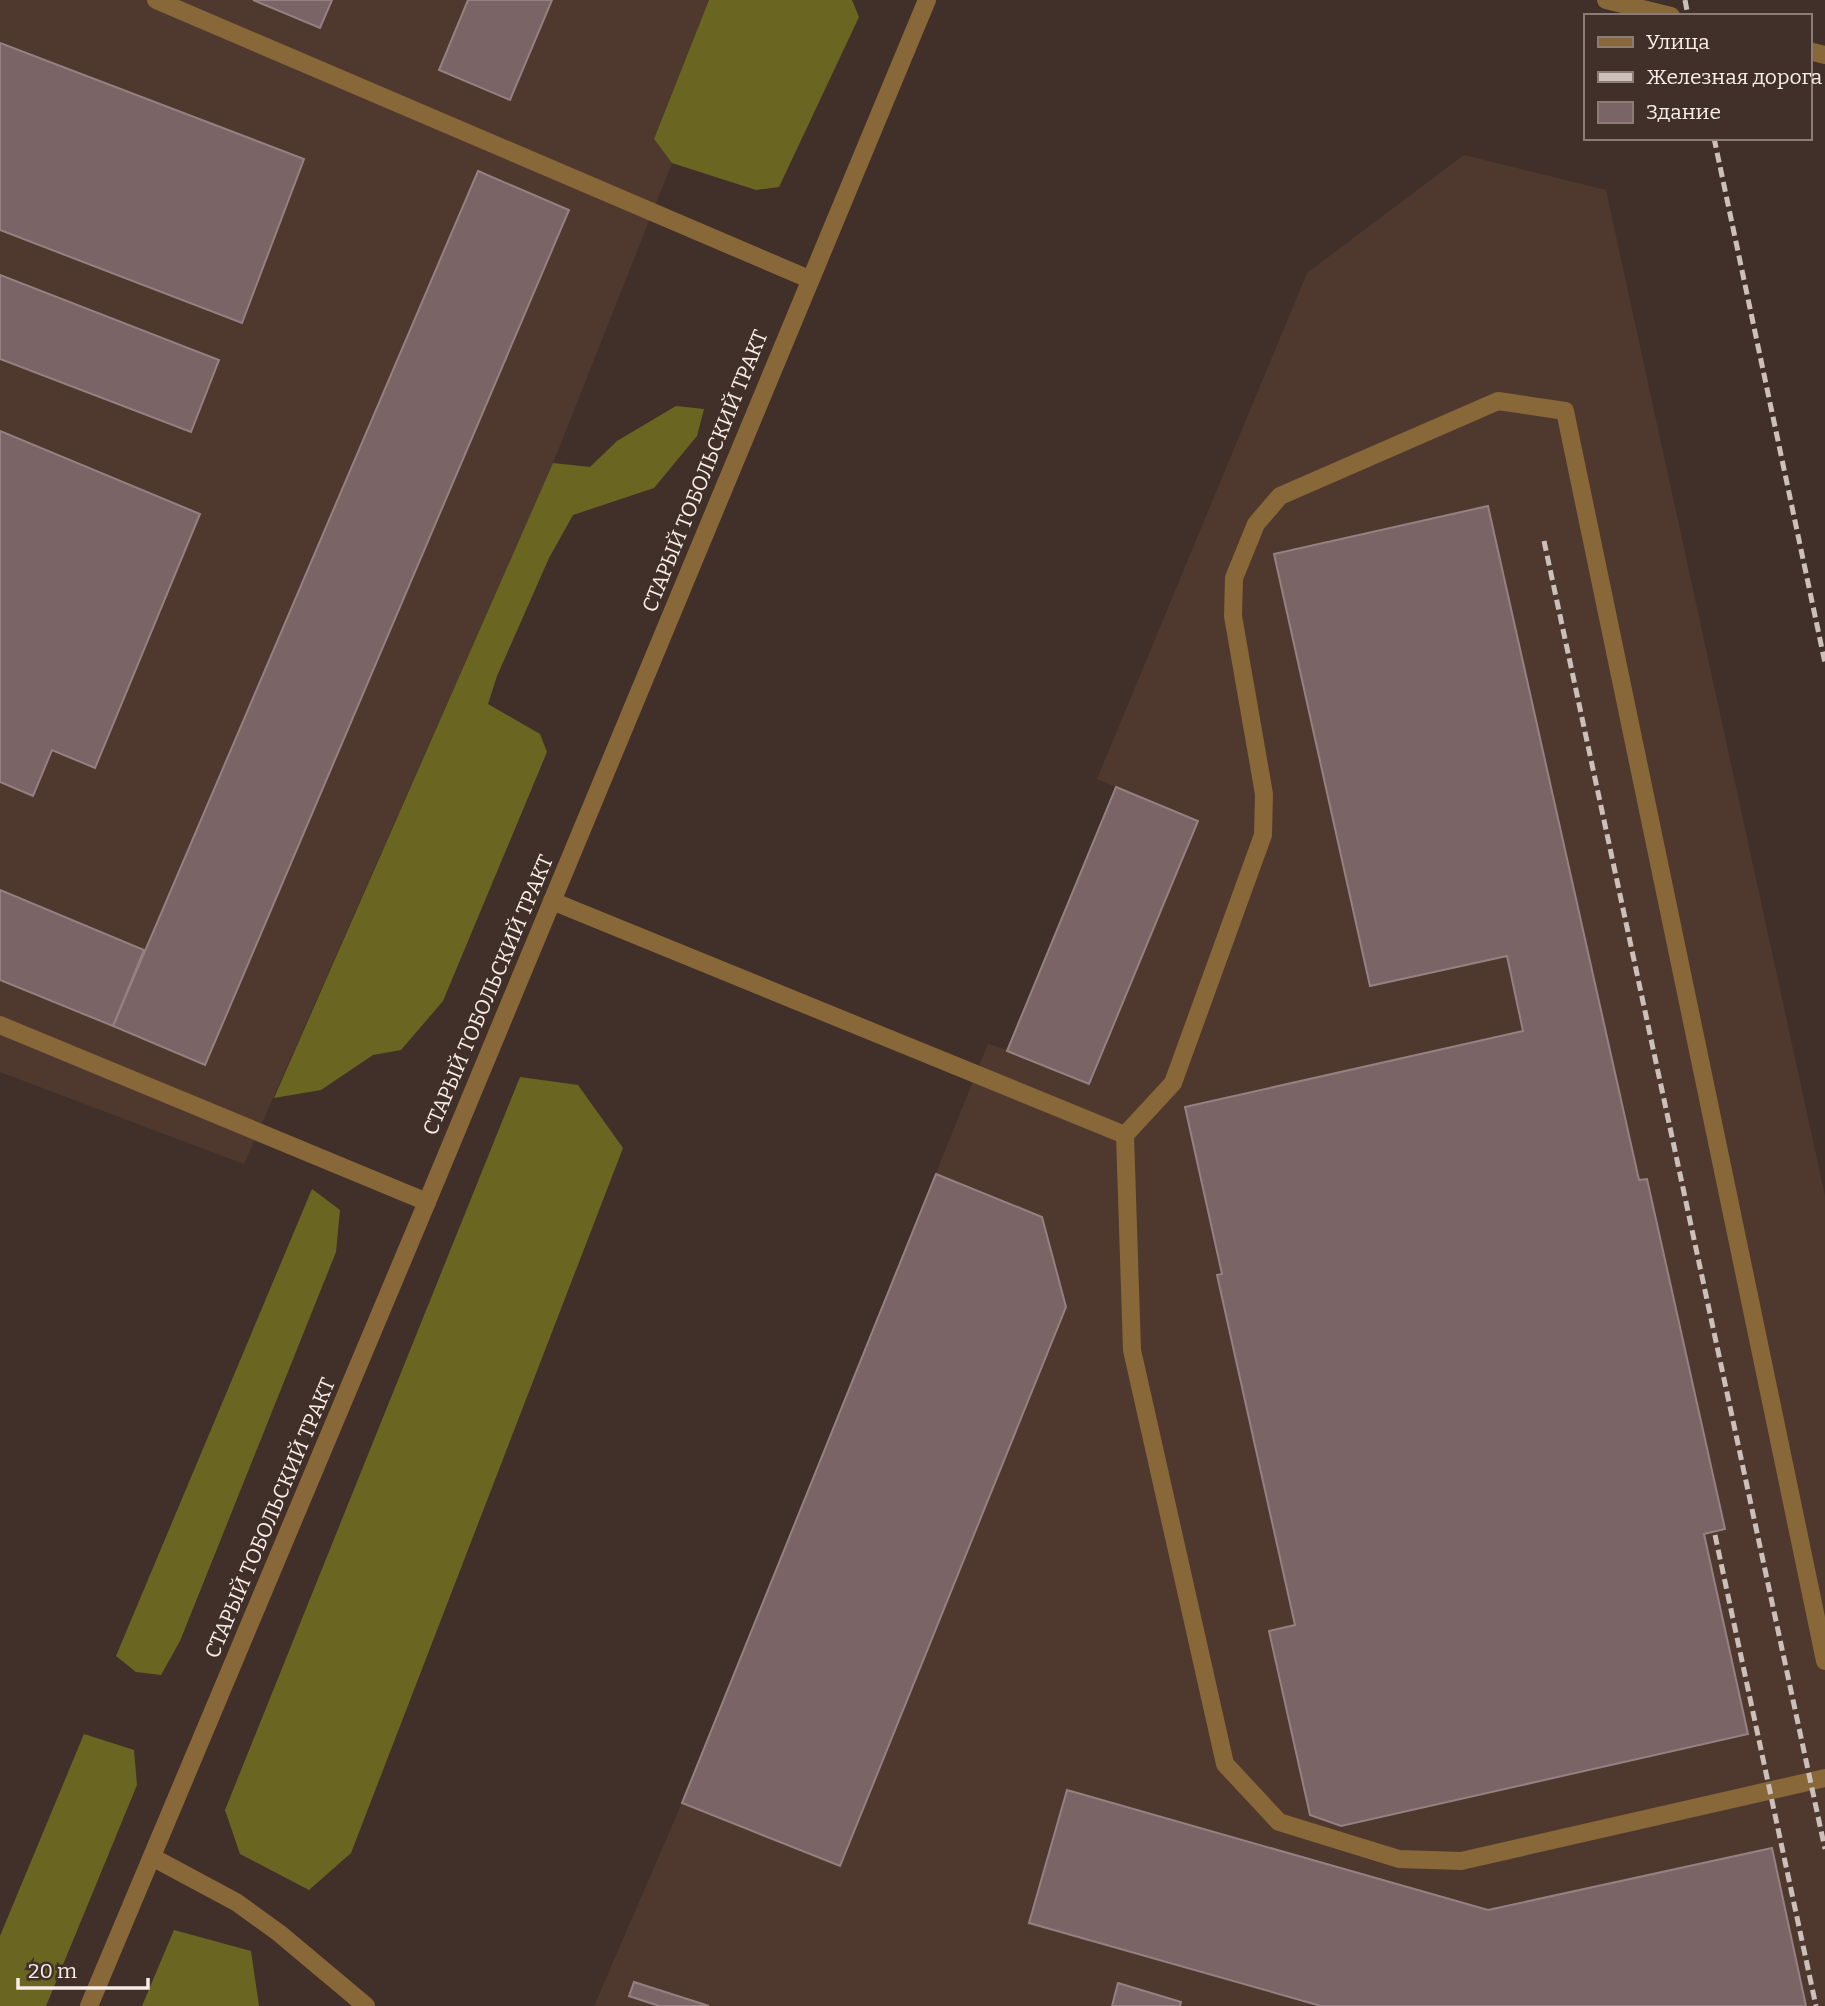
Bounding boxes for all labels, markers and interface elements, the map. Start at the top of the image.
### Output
legend [1584,14,1811,140]
text: Улица [1646,29,1710,55]
text: Железная дорога [1646,64,1823,90]
text: Здание [1646,99,1721,125]
street label: СТАРЫЙ ТОБОЛЬСКИЙ ТРАКТ [636,326,774,616]
street label: СТАРЫЙ ТОБОЛЬСКИЙ ТРАКТ [417,851,559,1139]
street label: СТАРЫЙ ТОБОЛЬСКИЙ ТРАКТ [199,1374,341,1662]
scale bar [18,1946,147,1990]
text: 20 m [28,1958,77,1984]

